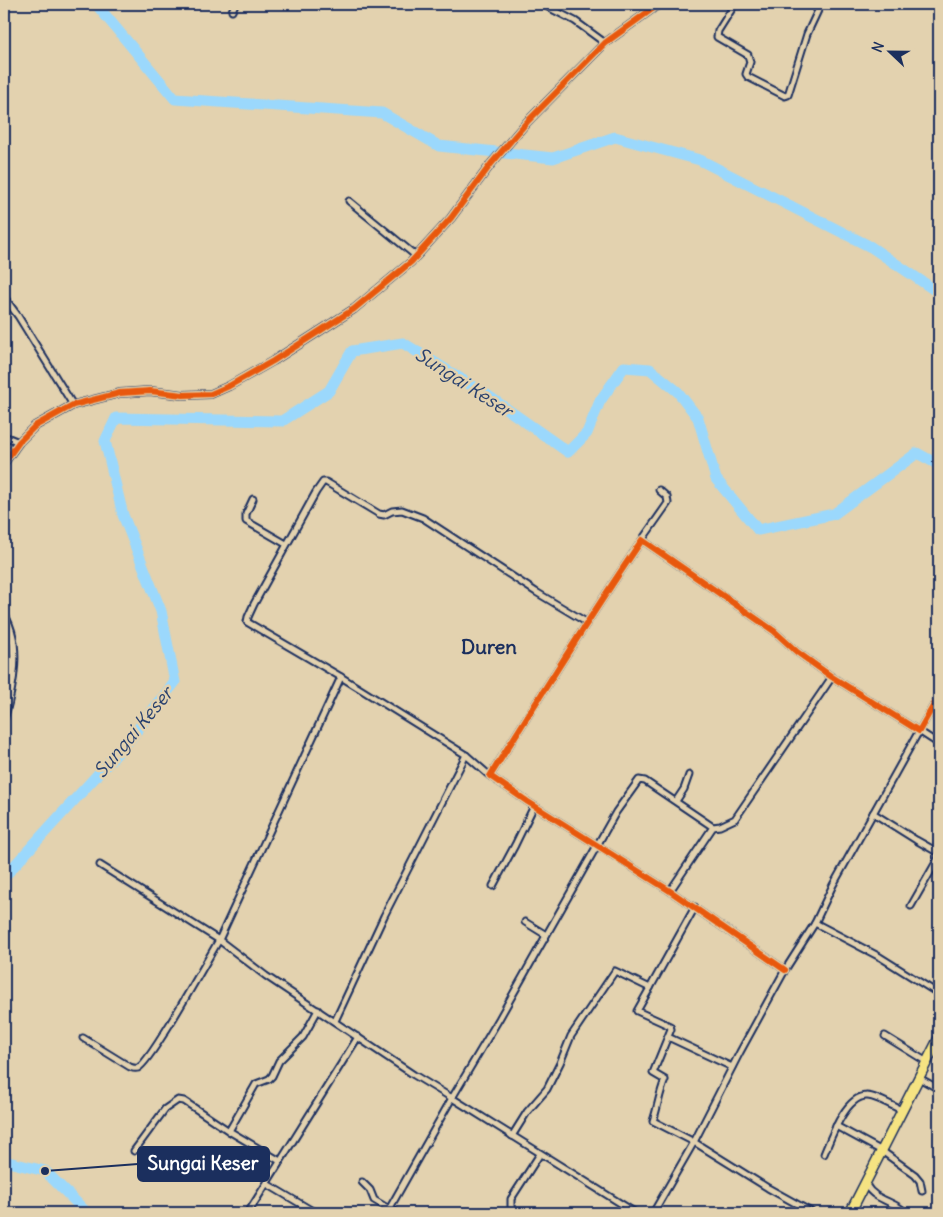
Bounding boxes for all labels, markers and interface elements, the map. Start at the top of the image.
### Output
north arrow [866,28,916,78]
text: N [868,39,888,55]
water label: Sungai Keser [411,342,519,424]
district label: Duren [461,634,517,659]
water label: Sungai Keser [88,680,179,782]
callout: Sungai Keser [138,1147,269,1181]
text: Sungai Keser [147,1151,259,1175]

